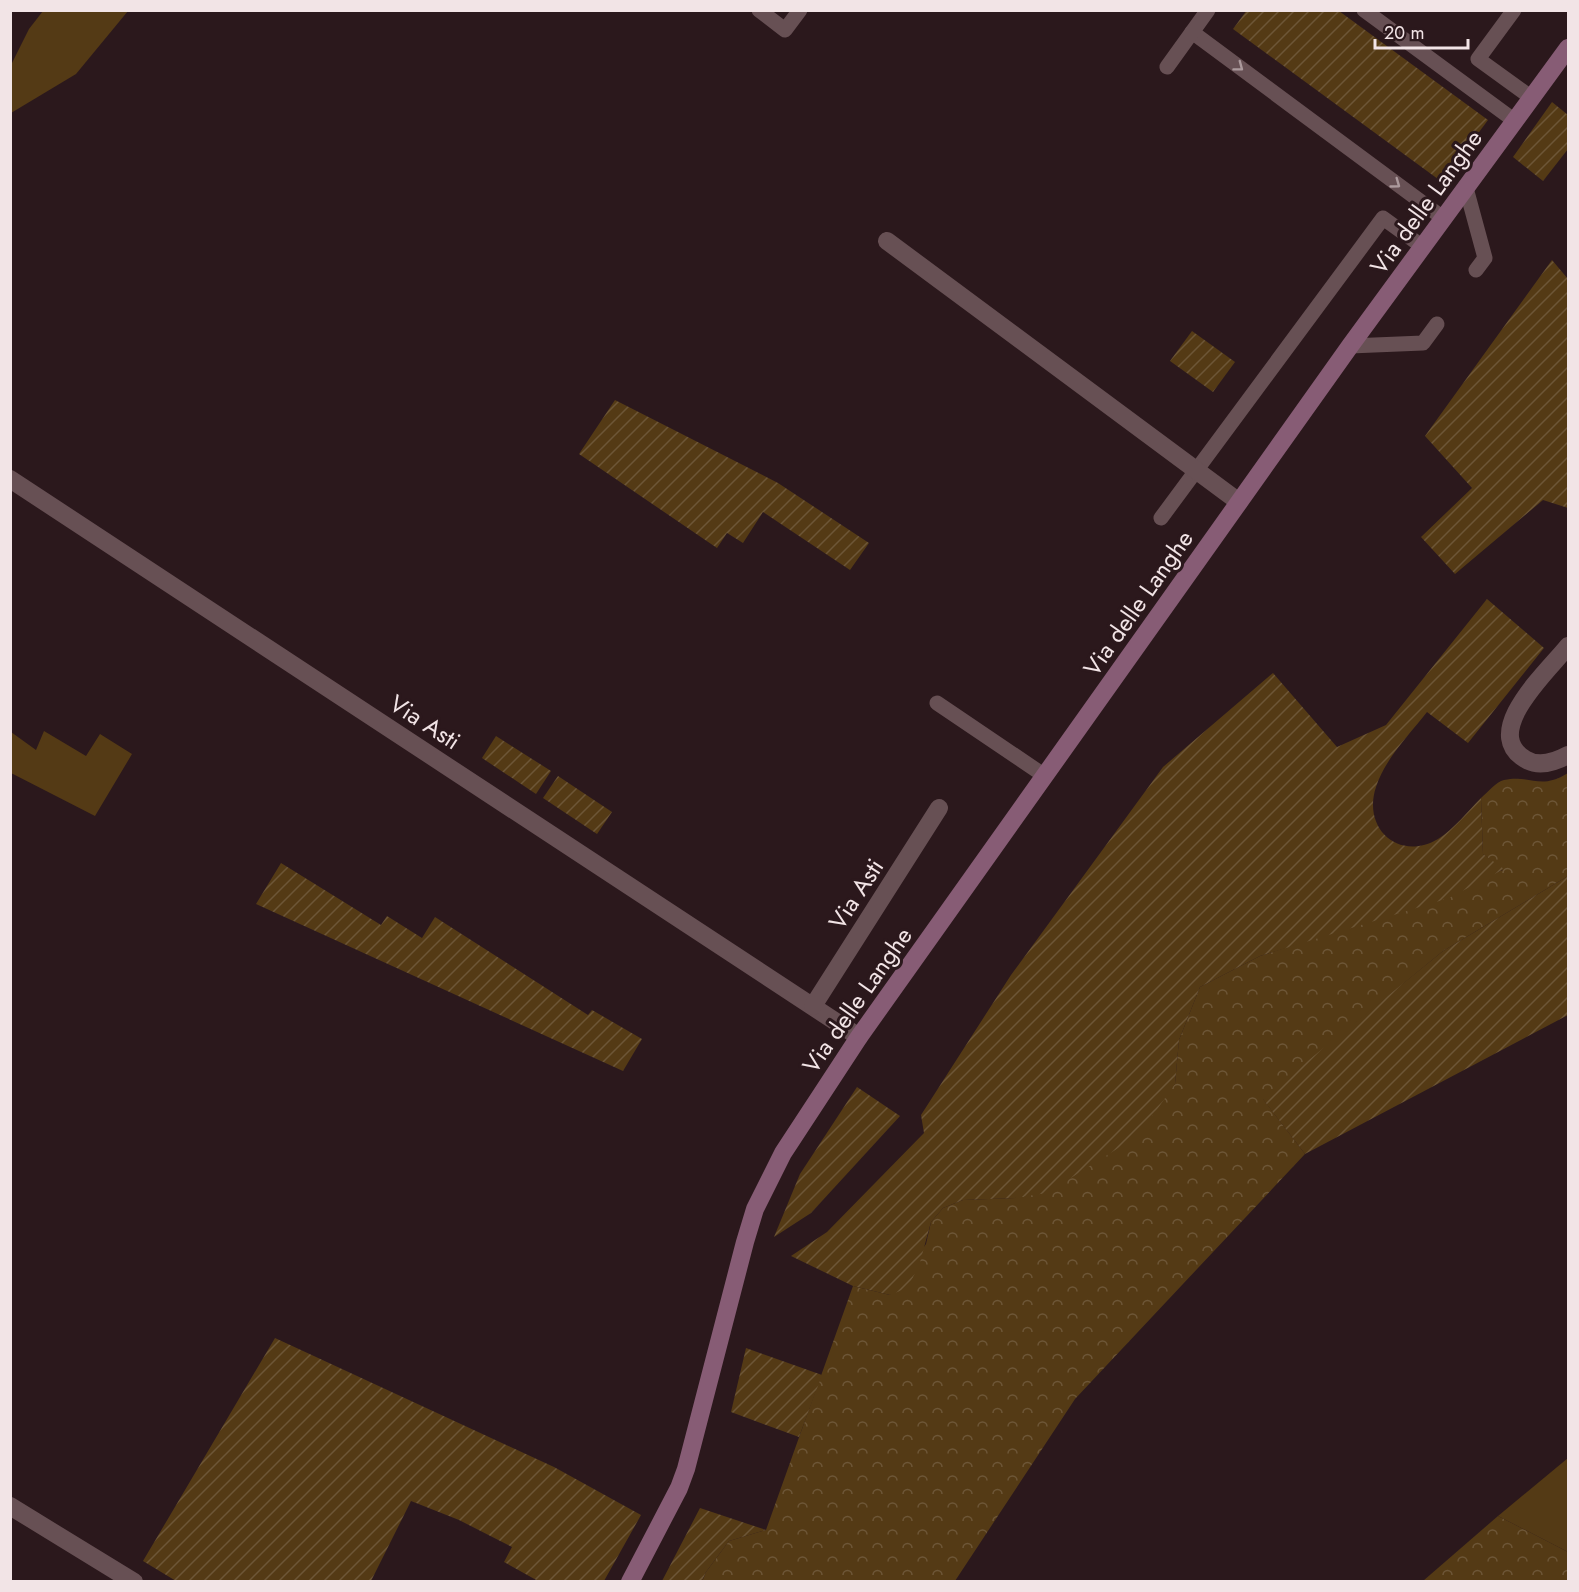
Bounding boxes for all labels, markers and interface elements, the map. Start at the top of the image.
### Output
scale bar [1375,12,1468,50]
text: 20 m [1384,20,1424,46]
one-way arrow [1233,60,1244,71]
street label: Via delle Langhe [1362,123,1490,281]
one-way arrow [1389,176,1400,187]
street label: Via delle Langhe [1075,523,1201,683]
street label: Via Asti [383,686,467,758]
street label: Via Asti [820,852,892,936]
street label: Via delle Langhe [794,920,920,1080]

